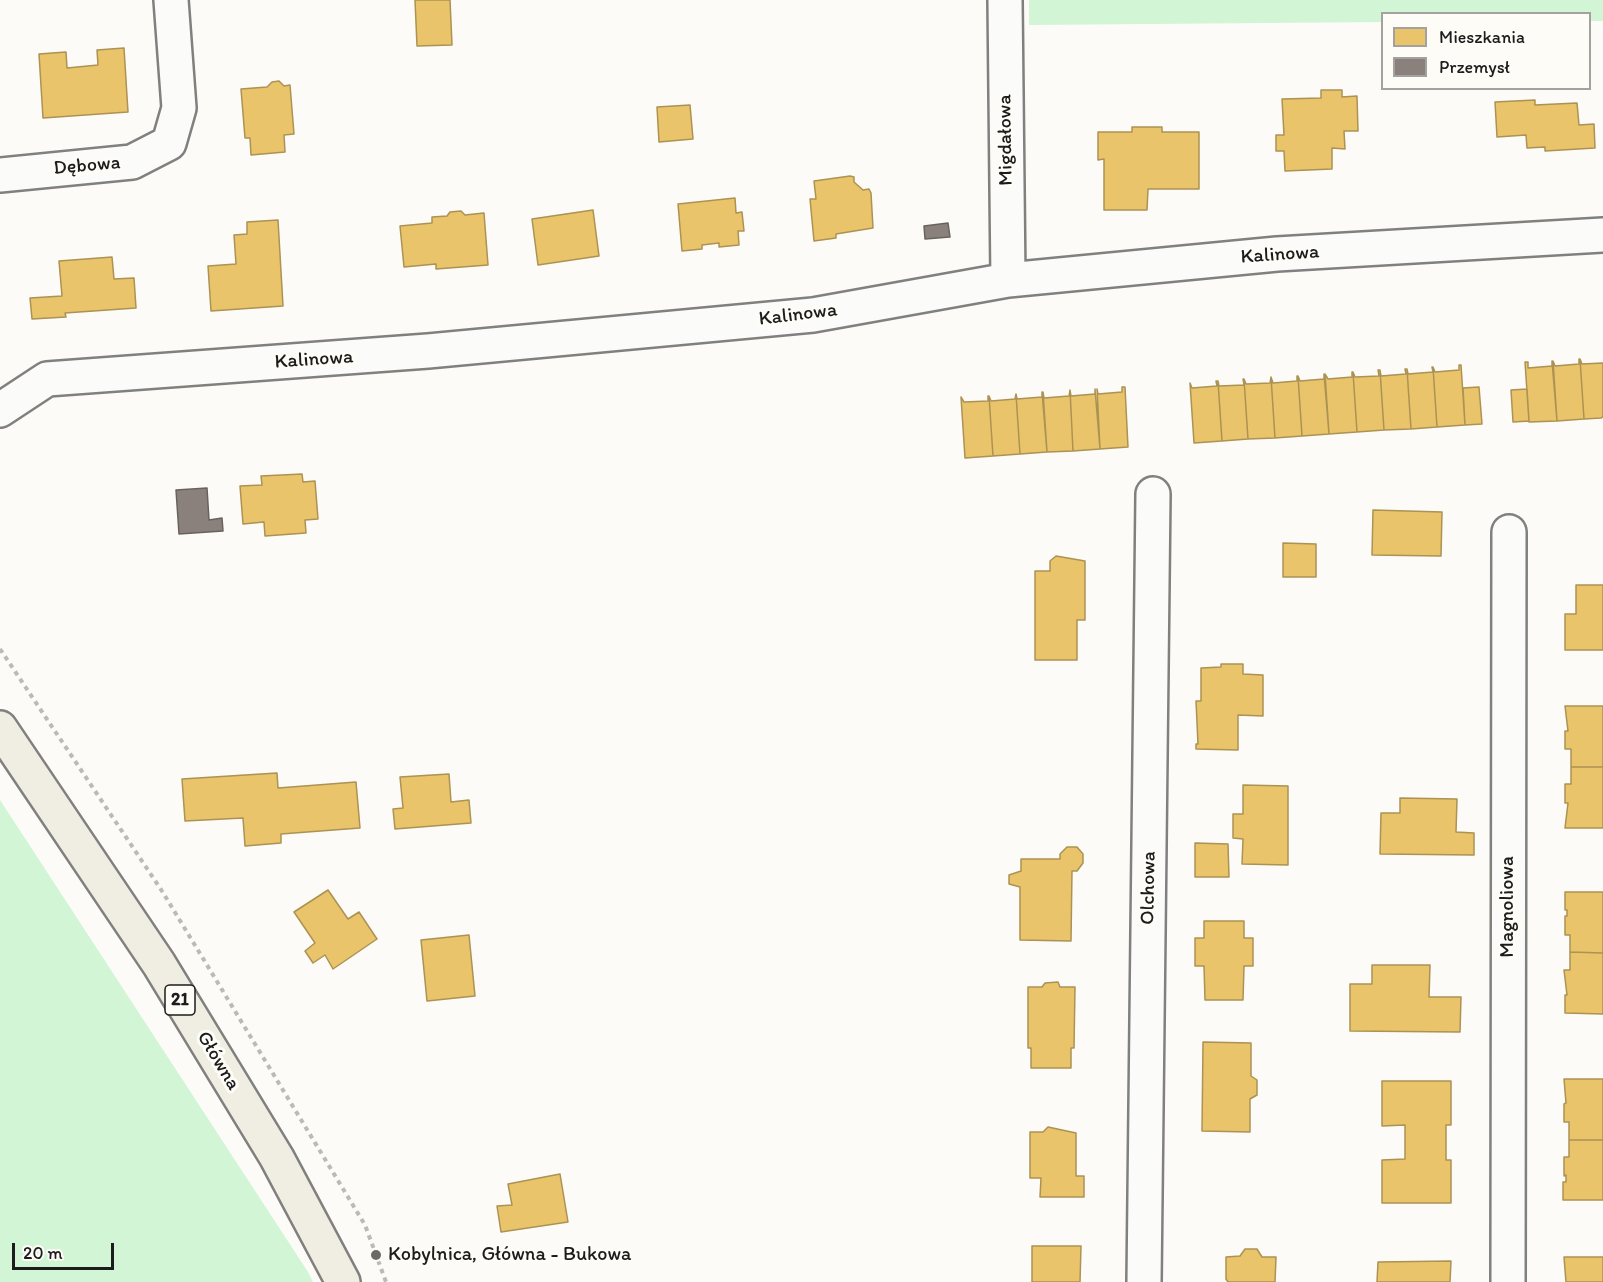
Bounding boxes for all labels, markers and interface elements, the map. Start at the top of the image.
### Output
legend [1381,12,1591,90]
text: Mieszkania [1439,26,1525,48]
text: Przemysł [1439,56,1510,78]
street label: Migdałowa [993,94,1019,186]
street label: Dębowa [53,151,121,181]
street label: Kalinowa [1240,240,1320,270]
street label: Kalinowa [757,298,839,332]
street label: Kalinowa [274,345,354,375]
street label: Olchowa [1136,851,1162,925]
street label: Magnoliowa [1496,856,1520,958]
road number: 21 [165,985,195,1015]
street label: Główna [191,1027,245,1095]
scale bar [15,1231,117,1269]
text: 20 m [23,1242,63,1264]
place label: Kobylnica, Główna - Bukowa [388,1243,631,1267]
marker: Kobylnica, Główna - Bukowa [369,1248,383,1262]

